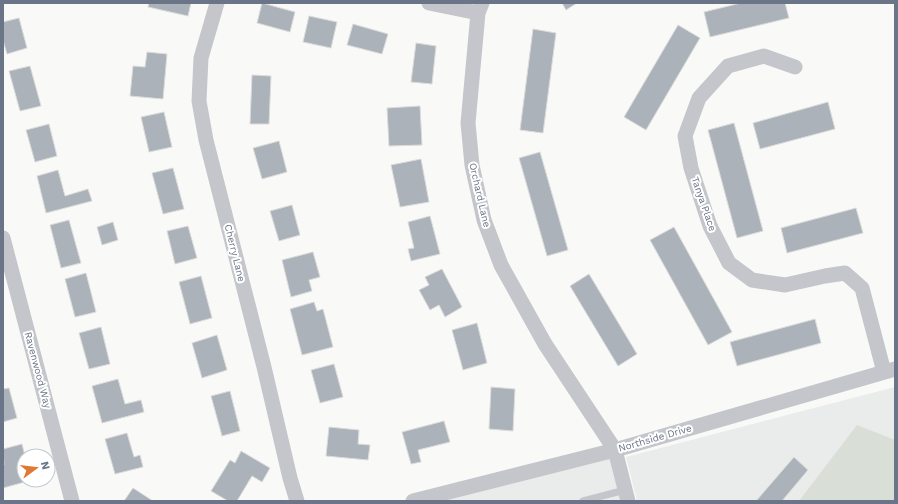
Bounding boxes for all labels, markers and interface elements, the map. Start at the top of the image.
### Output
street label: Orchard Lane [467,162,493,229]
street label: Tanya Place [690,175,719,233]
street label: Cherry Lane [223,223,248,283]
street label: Ravenwood Way [23,331,54,410]
street label: Northside Drive [617,422,693,454]
north arrow [16,448,56,488]
text: N [38,460,53,471]

